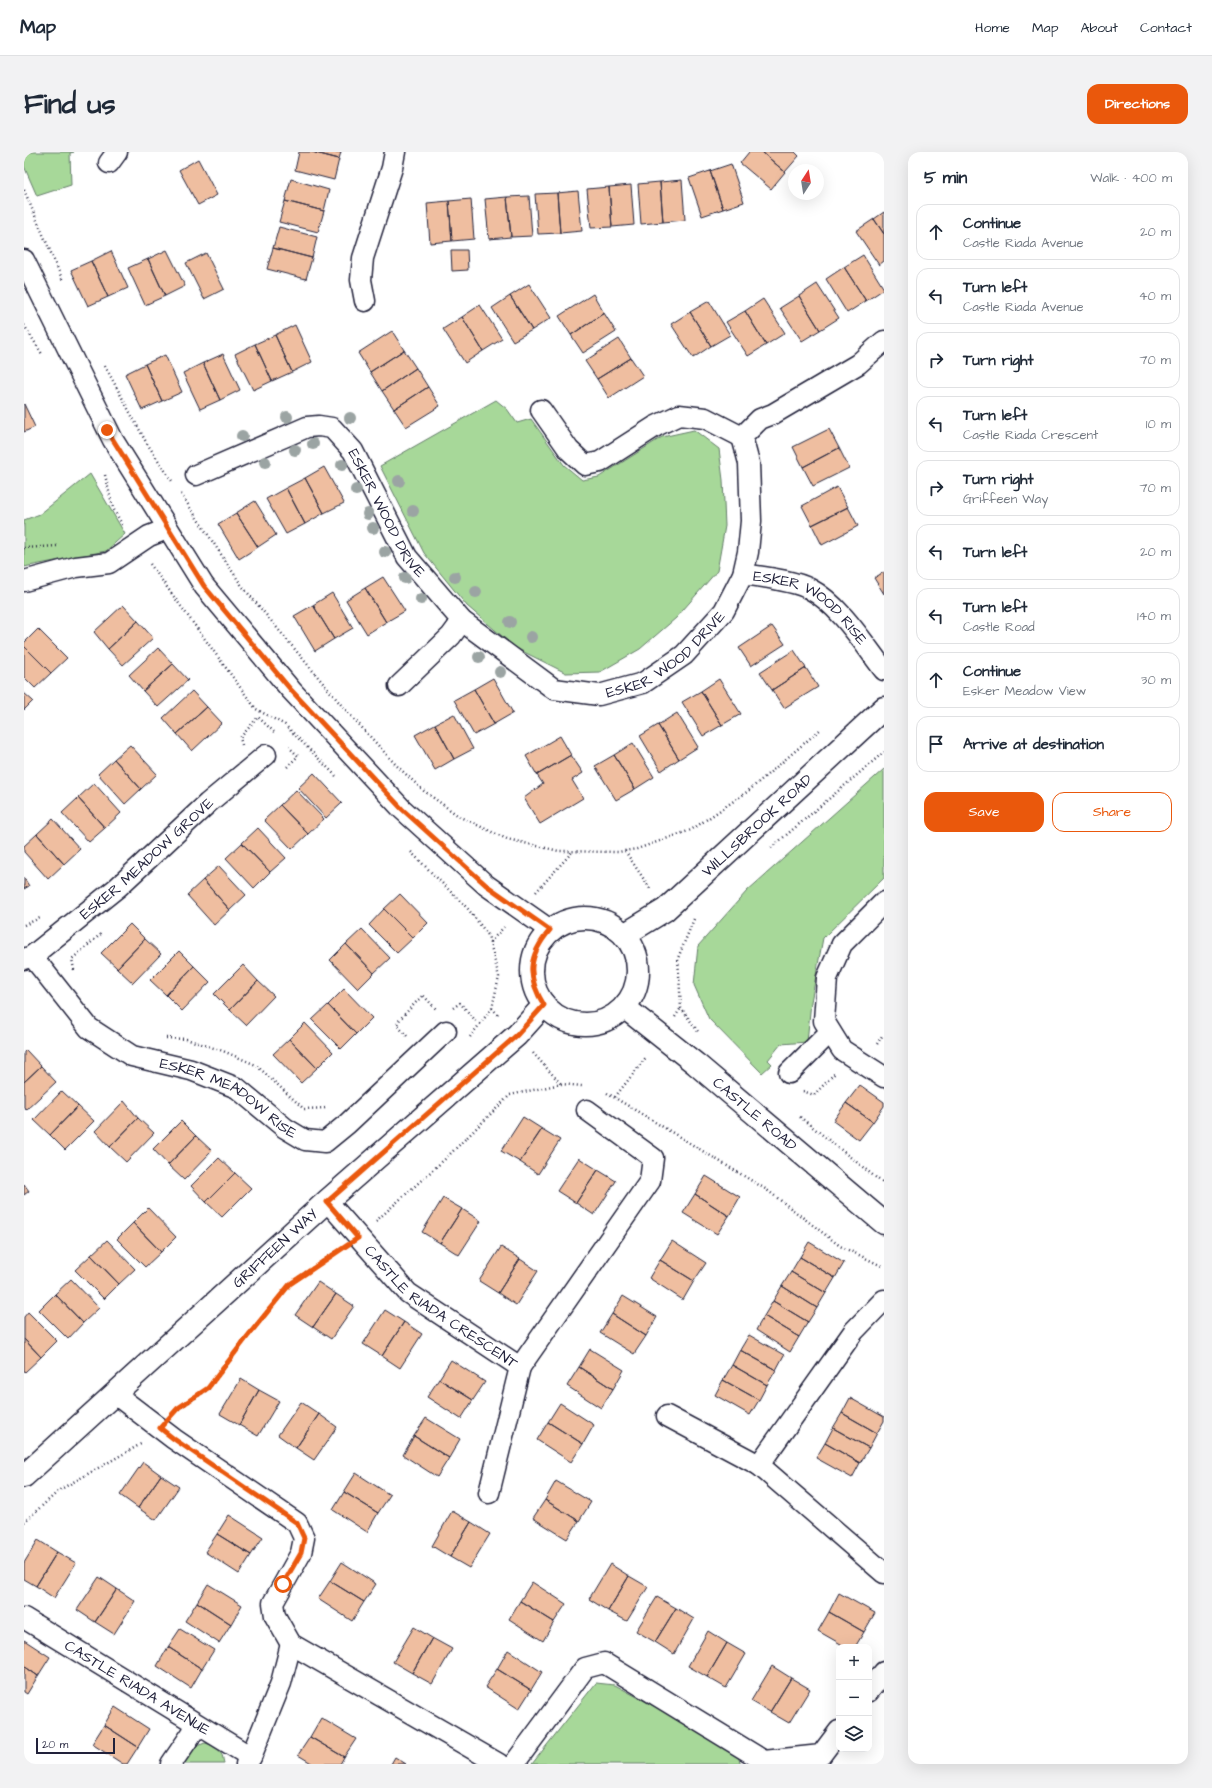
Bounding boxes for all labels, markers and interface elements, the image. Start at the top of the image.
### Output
text: Map [20,14,56,41]
text: Home [975,18,1010,38]
text: Map [1032,18,1058,38]
text: About [1080,18,1118,38]
text: Contact [1140,18,1192,38]
button: Directions [1087,84,1188,124]
text: Find us [24,85,115,124]
north arrow [788,164,824,200]
text: 5 min [924,166,967,190]
text: Walk · 400 m [1090,169,1172,187]
text: Continue [963,213,1021,234]
icon: ahead [925,221,947,243]
text: 20 m [1140,223,1171,241]
text: Castle Riada Avenue [963,234,1083,252]
text: Turn left [963,277,1027,298]
icon: left [925,285,947,307]
text: 40 m [1139,287,1171,305]
text: Castle Riada Avenue [963,298,1083,316]
icon: right [925,349,947,371]
text: Turn right [963,350,1034,371]
text: 70 m [1139,351,1171,369]
text: Turn left [963,405,1027,426]
icon: left [925,413,947,435]
text: 10 m [1146,415,1171,433]
route end [98,421,116,439]
text: Castle Riada Crescent [963,426,1098,444]
street label: ESKER WOOD DRIVE [343,445,430,582]
text: Turn right [963,469,1034,490]
icon: right [925,477,947,499]
text: 70 m [1139,479,1171,497]
text: Griffeen Way [963,490,1048,508]
icon: left [925,541,947,563]
text: Turn left [963,542,1027,563]
text: 20 m [1140,543,1171,561]
street label: ESKER WOOD RISE [752,566,872,649]
text: Turn left [963,597,1027,618]
icon: left [925,605,947,627]
street label: ESKER WOOD DRIVE [604,606,730,704]
text: 140 m [1137,607,1171,625]
text: Castle Road [963,618,1035,636]
text: Continue [963,661,1021,682]
icon: ahead [925,669,947,691]
text: 30 m [1141,671,1171,689]
text: Esker Meadow View [963,682,1086,700]
icon: arrive [925,733,947,755]
text: Arrive at destination [963,734,1104,755]
street label: WILLSBROOK ROAD [697,769,817,882]
button: Save [924,792,1044,832]
button: Share [1052,792,1172,832]
street label: ESKER MEADOW GROVE [75,793,218,925]
street label: ESKER MEADOW RISE [158,1053,301,1144]
street label: CASTLE ROAD [708,1072,802,1156]
street label: GRIFFEEN WAY [228,1204,323,1293]
street label: CASTLE RIADA CRESCENT [360,1241,522,1374]
route start [274,1575,292,1593]
street label: CASTLE RIADA AVENUE [60,1635,214,1741]
map controls [836,1644,872,1752]
button: + [836,1644,872,1680]
button: − [836,1680,872,1716]
button: layers [836,1716,872,1752]
scale bar [36,1736,115,1755]
text: 20 m [42,1737,68,1752]

